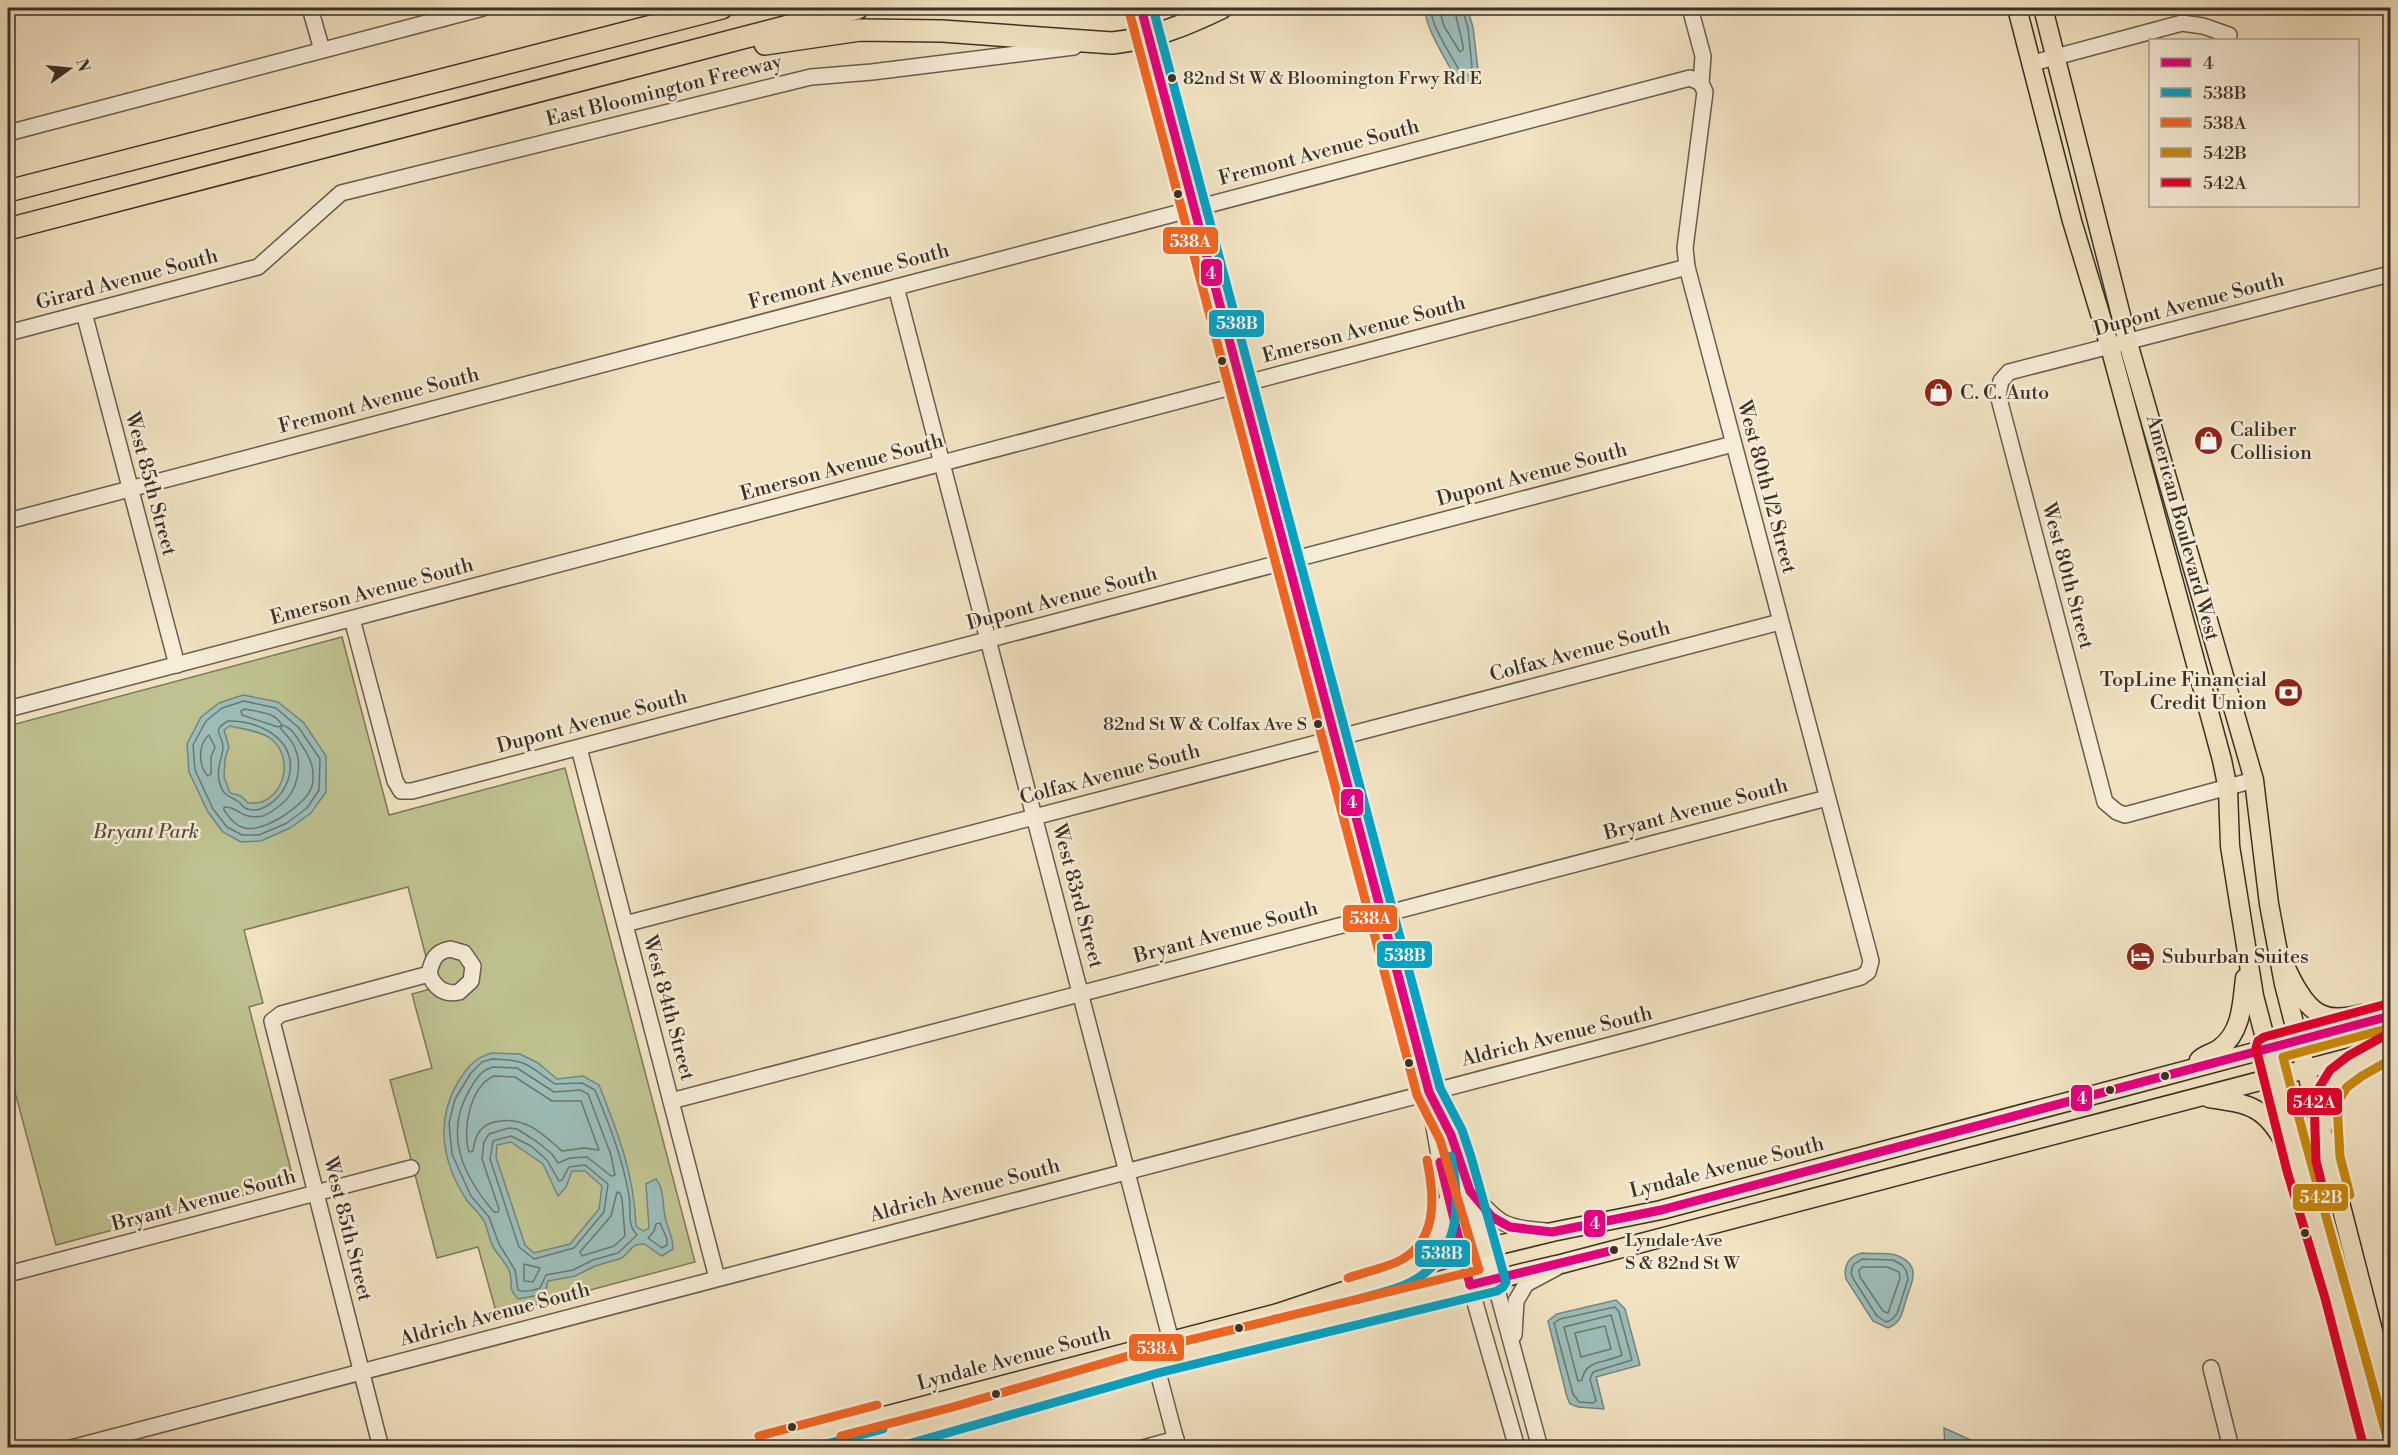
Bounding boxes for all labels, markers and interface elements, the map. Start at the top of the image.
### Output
north arrow [39,39,99,99]
legend [2149,39,2359,207]
street label: East Bloomington Freeway [543,50,785,132]
text: 4 [2203,52,2214,75]
text: N [71,57,94,74]
place label: 82nd St W & Bloomington Frwy Rd E [1183,67,1482,90]
marker: 82nd St W & Bloomington Frwy Rd E [1166,72,1178,84]
text: 538B [2203,82,2247,105]
text: 538A [2203,112,2247,135]
street label: Fremont Avenue South [1216,114,1422,192]
text: 542B [2203,142,2247,165]
text: 542A [2203,172,2247,195]
unlabelled marker [1172,188,1184,200]
line badge: 538A [1162,226,1219,255]
text: 538A [1169,232,1211,252]
street label: Fremont Avenue South [746,238,952,316]
street label: Girard Avenue South [33,244,221,316]
line badge: 4 [1200,258,1223,287]
text: 4 [1206,264,1217,284]
street label: Dupont Avenue South [2091,268,2287,342]
street label: Emerson Avenue South [1260,291,1468,369]
line badge: 538B [1208,309,1265,338]
text: 538B [1216,314,1258,334]
unlabelled marker [1216,355,1228,367]
street label: Fremont Avenue South [276,362,482,440]
shop icon: C. C. Auto [1923,377,1955,409]
place label: C. C. Auto [1960,381,2049,406]
street label: West 80th 1/2 Street [1731,397,1801,576]
street label: West 85th Street [119,408,181,559]
street label: American Boulevard West [2140,411,2224,644]
place label: Caliber Collision [2230,418,2312,466]
shop icon: Caliber Collision [2193,425,2225,457]
street label: Emerson Avenue South [738,429,946,507]
street label: Dupont Avenue South [1434,438,1630,512]
street label: West 80th Street [2035,499,2099,652]
street label: Emerson Avenue South [268,553,476,631]
street label: Dupont Avenue South [964,562,1160,636]
street label: Colfax Avenue South [1487,616,1673,688]
place label: TopLine Financial Credit Union [2100,668,2267,716]
bank icon: TopLine Financial Credit Union [2272,676,2304,708]
street label: Dupont Avenue South [494,685,690,759]
place label: 82nd St W & Colfax Ave S [1103,713,1307,736]
marker: 82nd St W & Colfax Ave S [1312,718,1324,730]
street label: Colfax Avenue South [1017,739,1203,811]
street label: Bryant Avenue South [1600,773,1791,847]
line badge: 4 [1340,788,1364,817]
text: 4 [1347,793,1358,813]
park label: Bryant Park [92,820,199,845]
street label: West 83rd Street [1045,820,1108,971]
street label: Bryant Avenue South [1130,896,1321,970]
line badge: 538A [1342,904,1398,933]
text: 538A [1349,909,1391,929]
street label: West 84th Street [636,932,699,1083]
line badge: 538B [1376,940,1433,969]
hotel icon: Suburban Suites [2125,941,2157,973]
place label: Suburban Suites [2162,945,2309,970]
text: 538B [1384,946,1426,966]
street label: Aldrich Avenue South [1458,1001,1655,1073]
unlabelled marker [1403,1057,1415,1069]
unlabelled marker [2159,1070,2171,1082]
line badge: 4 [2070,1084,2093,1112]
unlabelled marker [2104,1084,2116,1096]
line badge: 542A [2286,1087,2343,1116]
text: 4 [2077,1089,2088,1109]
text: 542A [2293,1093,2336,1113]
street label: Lyndale Avenue South [1627,1132,1827,1204]
street label: West 85th Street [317,1153,377,1304]
street label: Aldrich Avenue South [866,1154,1063,1229]
street label: Bryant Avenue South [108,1164,299,1238]
line badge: 542B [2292,1183,2349,1212]
text: 542B [2300,1188,2342,1208]
line badge: 4 [1583,1209,1606,1238]
text: 4 [1590,1214,1601,1234]
unlabelled marker [2299,1227,2311,1239]
place label: Lyndale Ave S & 82nd St W [1625,1229,1741,1275]
line badge: 538B [1414,1239,1471,1268]
text: 538B [1421,1244,1463,1264]
marker: Lyndale Ave S & 82nd St W [1608,1244,1620,1256]
street label: Aldrich Avenue South [396,1278,593,1353]
street label: Lyndale Avenue South [914,1321,1114,1397]
unlabelled marker [1233,1322,1245,1334]
line badge: 538A [1128,1333,1185,1362]
text: 538A [1136,1339,1178,1359]
unlabelled marker [990,1388,1002,1400]
unlabelled marker [786,1421,798,1433]

